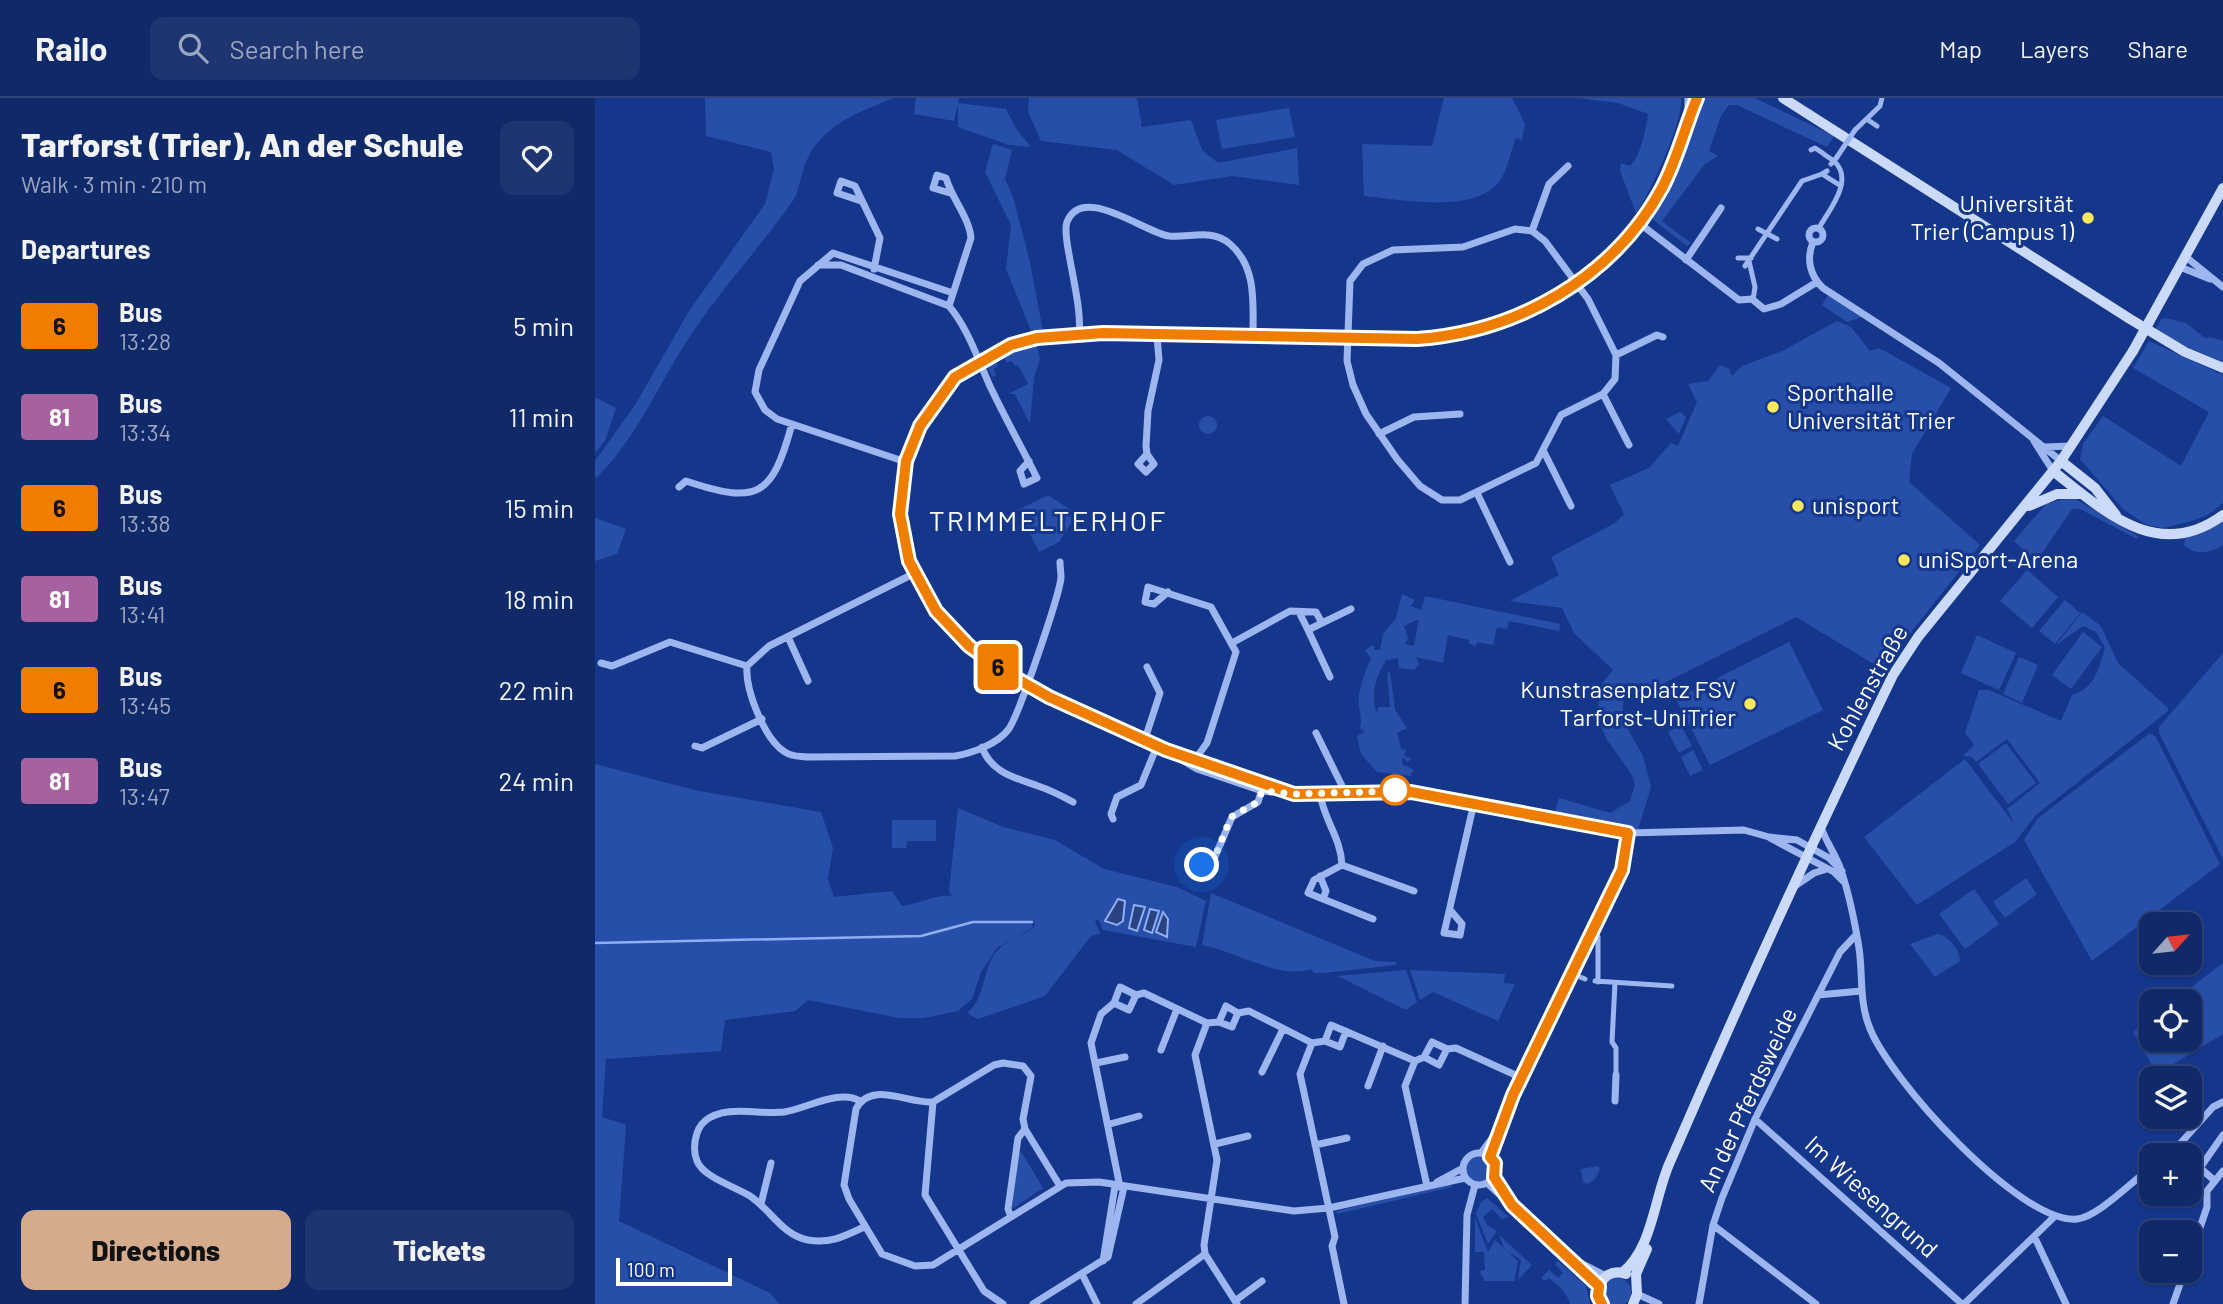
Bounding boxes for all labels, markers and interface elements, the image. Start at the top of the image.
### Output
search box [150,17,640,80]
text: Railo [35,28,108,68]
icon: search [174,29,212,67]
text: Search here [230,33,365,64]
text: Map [1939,34,1982,63]
text: Layers [2020,34,2089,63]
text: Share [2127,34,2188,63]
button: heart [500,121,574,195]
text: Tarforst (Trier), An der Schule [21,124,464,164]
text: Walk · 3 min · 210 m [21,170,207,198]
place label: Universität Trier (Campus 1) [1911,188,2075,245]
marker: Universität Trier (Campus 1) [2080,210,2096,226]
text: Departures [21,233,151,264]
text: Bus [119,296,162,327]
text: 5 min [513,310,574,341]
text: 6 [53,311,66,340]
text: 13:28 [119,327,171,355]
place label: Sporthalle Universität Trier [1787,377,1955,434]
text: Bus [119,387,162,418]
marker: Sporthalle Universität Trier [1765,399,1781,415]
text: 11 min [508,401,574,432]
text: 81 [49,402,70,431]
text: 13:34 [119,418,171,446]
text: Bus [119,478,162,509]
place label: unisport [1812,490,1899,519]
text: 15 min [504,492,574,523]
text: 6 [53,493,66,522]
marker: unisport [1790,498,1806,514]
district label: TRIMMELTERHOF [929,503,1167,537]
text: 13:38 [119,509,171,537]
place label: uniSport-Arena [1918,544,2078,573]
marker: uniSport-Arena [1896,552,1912,568]
text: Bus [119,569,162,600]
text: 18 min [504,583,574,614]
text: 81 [49,584,70,613]
text: 13:41 [119,600,165,628]
street label: Kohlenstraße [1820,619,1913,755]
line badge: 6 [975,644,1021,690]
text: 6 [992,652,1004,681]
text: Bus [119,660,162,691]
text: 22 min [499,674,574,705]
place label: Kunstrasenplatz FSV Tarforst-UniTrier [1520,674,1736,731]
text: 6 [53,675,66,704]
text: 13:45 [119,691,171,719]
marker: Kunstrasenplatz FSV Tarforst-UniTrier [1742,696,1758,712]
text: Bus [119,751,162,782]
text: 24 min [498,765,574,796]
text: 81 [49,766,70,795]
unlabelled marker [1380,775,1410,805]
text: 13:47 [119,782,170,810]
your location [1184,847,1219,882]
north arrow [2139,912,2201,975]
map controls [2139,912,2202,1283]
button: locate [2139,989,2202,1052]
street label: An der Pferdsweide [1691,1002,1802,1196]
button: layers [2139,1066,2202,1129]
street label: Im Wiesengrund [1800,1129,1944,1263]
button: + [2139,1143,2202,1206]
button: Directions [21,1210,291,1290]
button: Tickets [305,1210,574,1290]
button: − [2139,1220,2202,1283]
scale bar [616,1255,731,1287]
text: 100 m [627,1258,675,1281]

